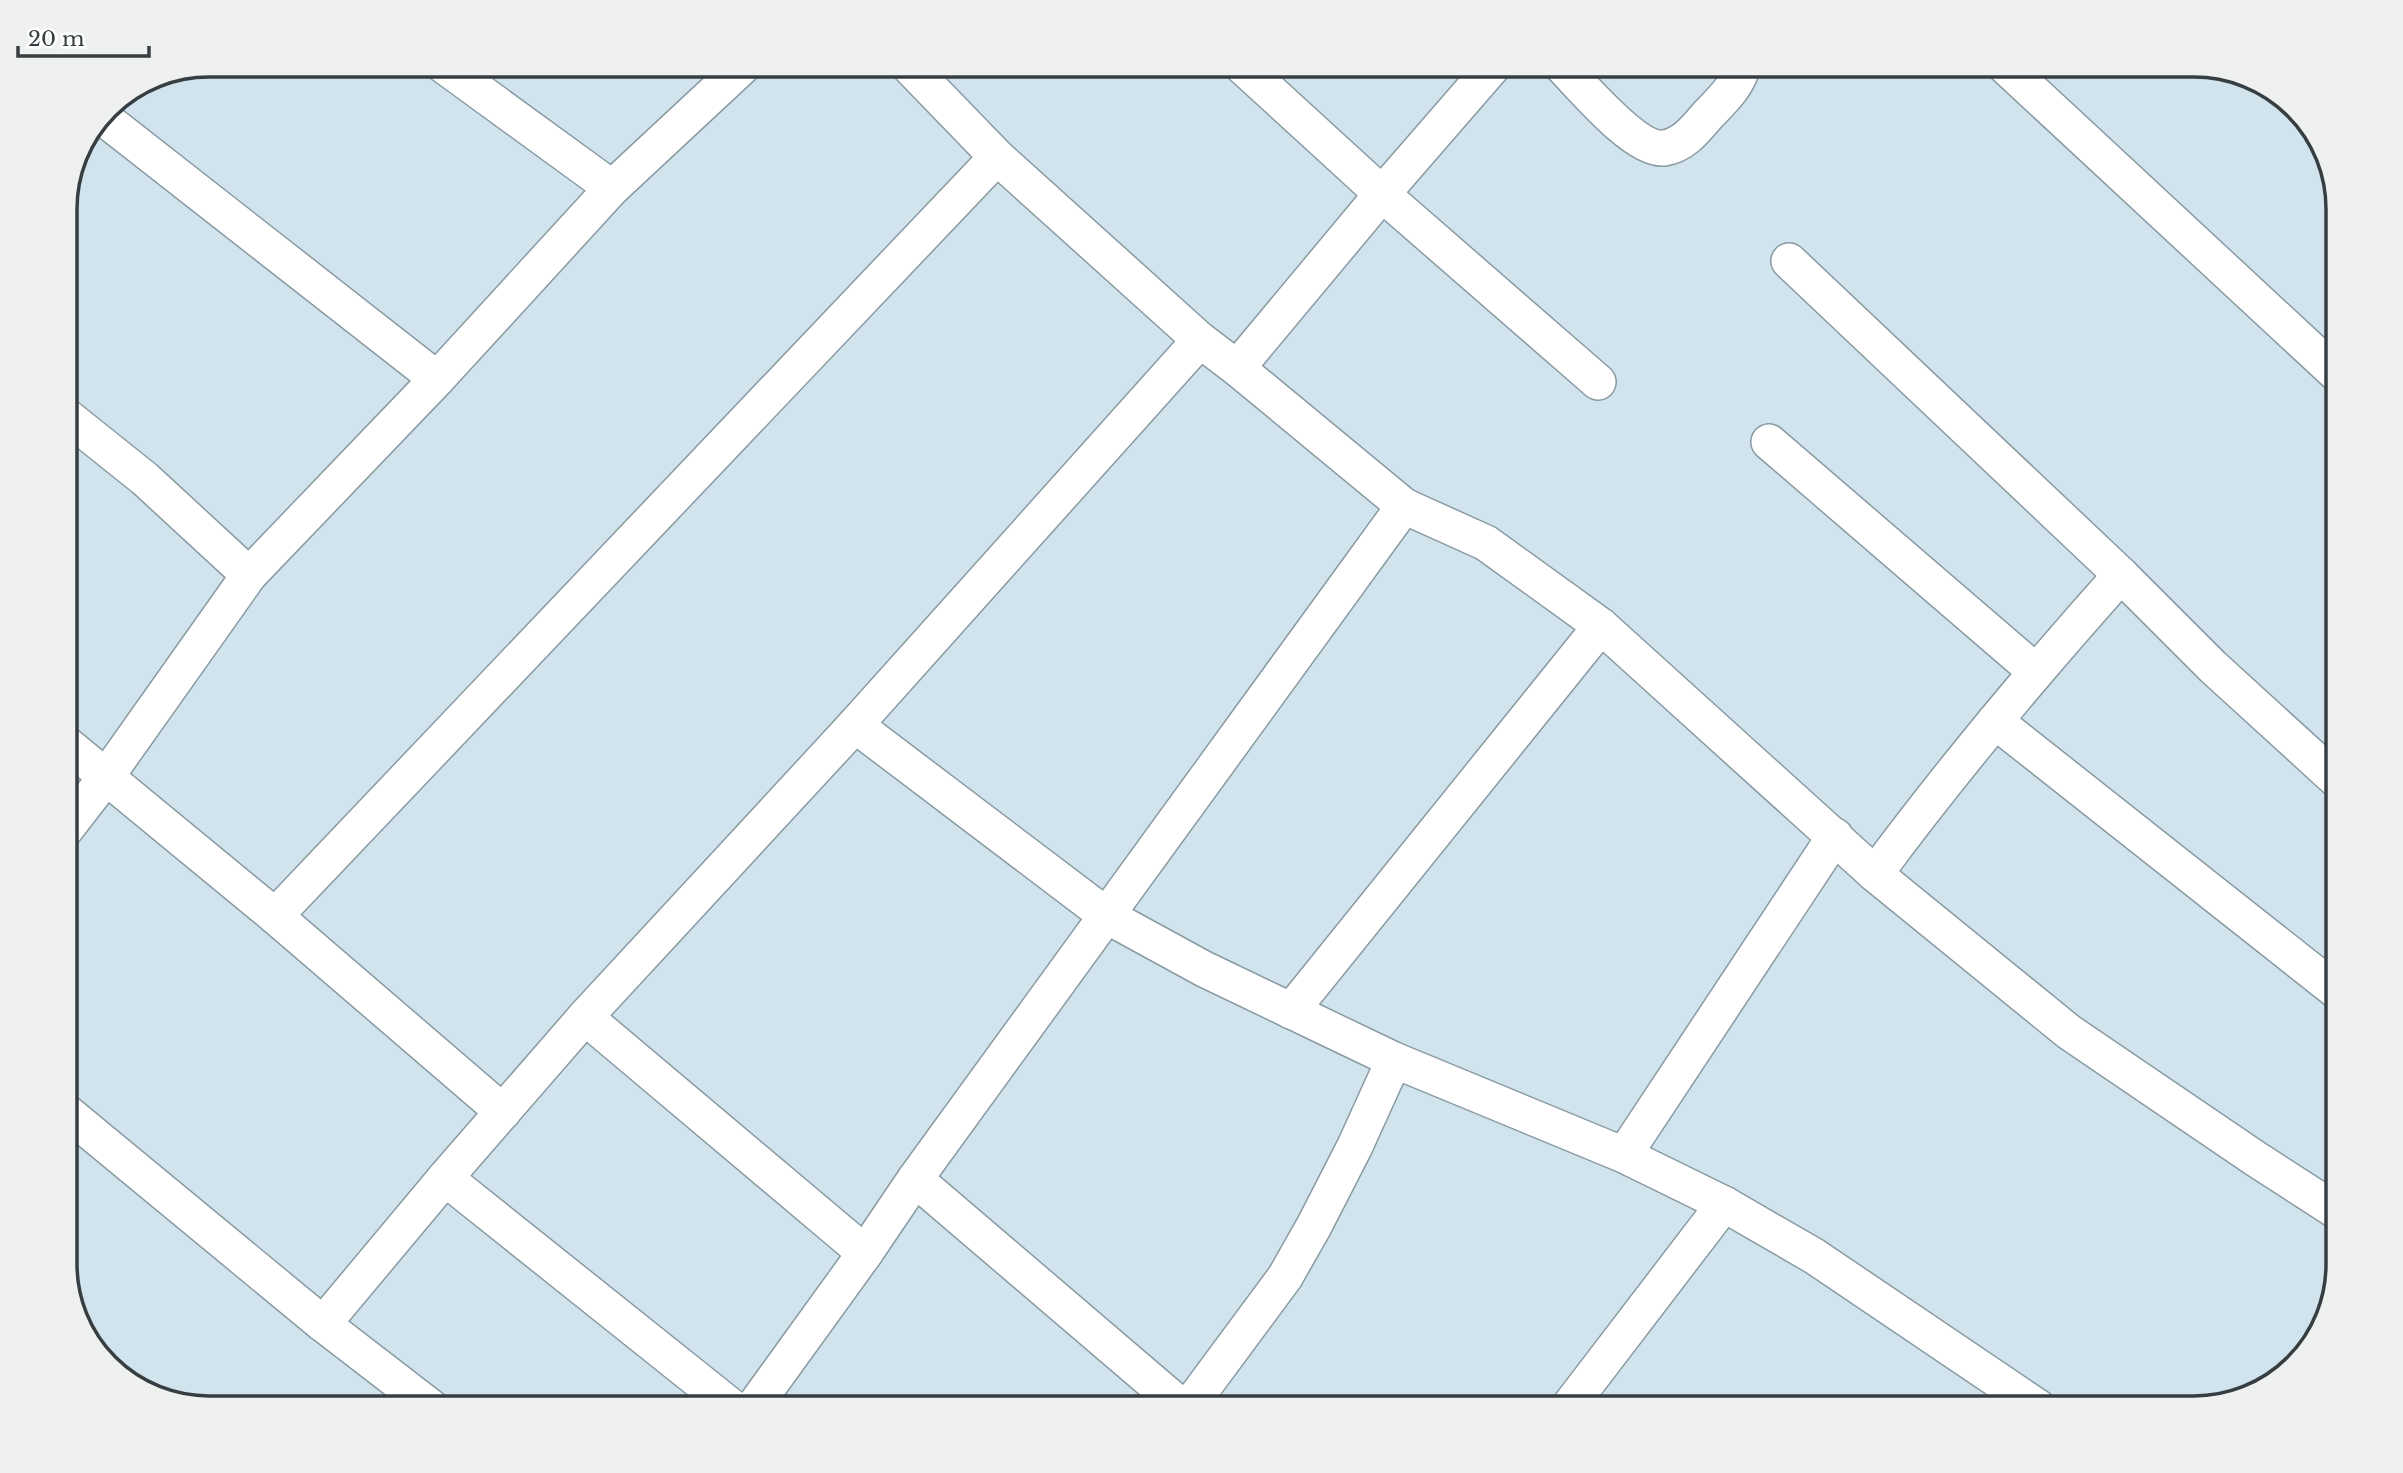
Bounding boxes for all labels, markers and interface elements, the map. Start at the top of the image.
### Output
scale bar [18,14,149,58]
text: 20 m [28,26,85,52]

